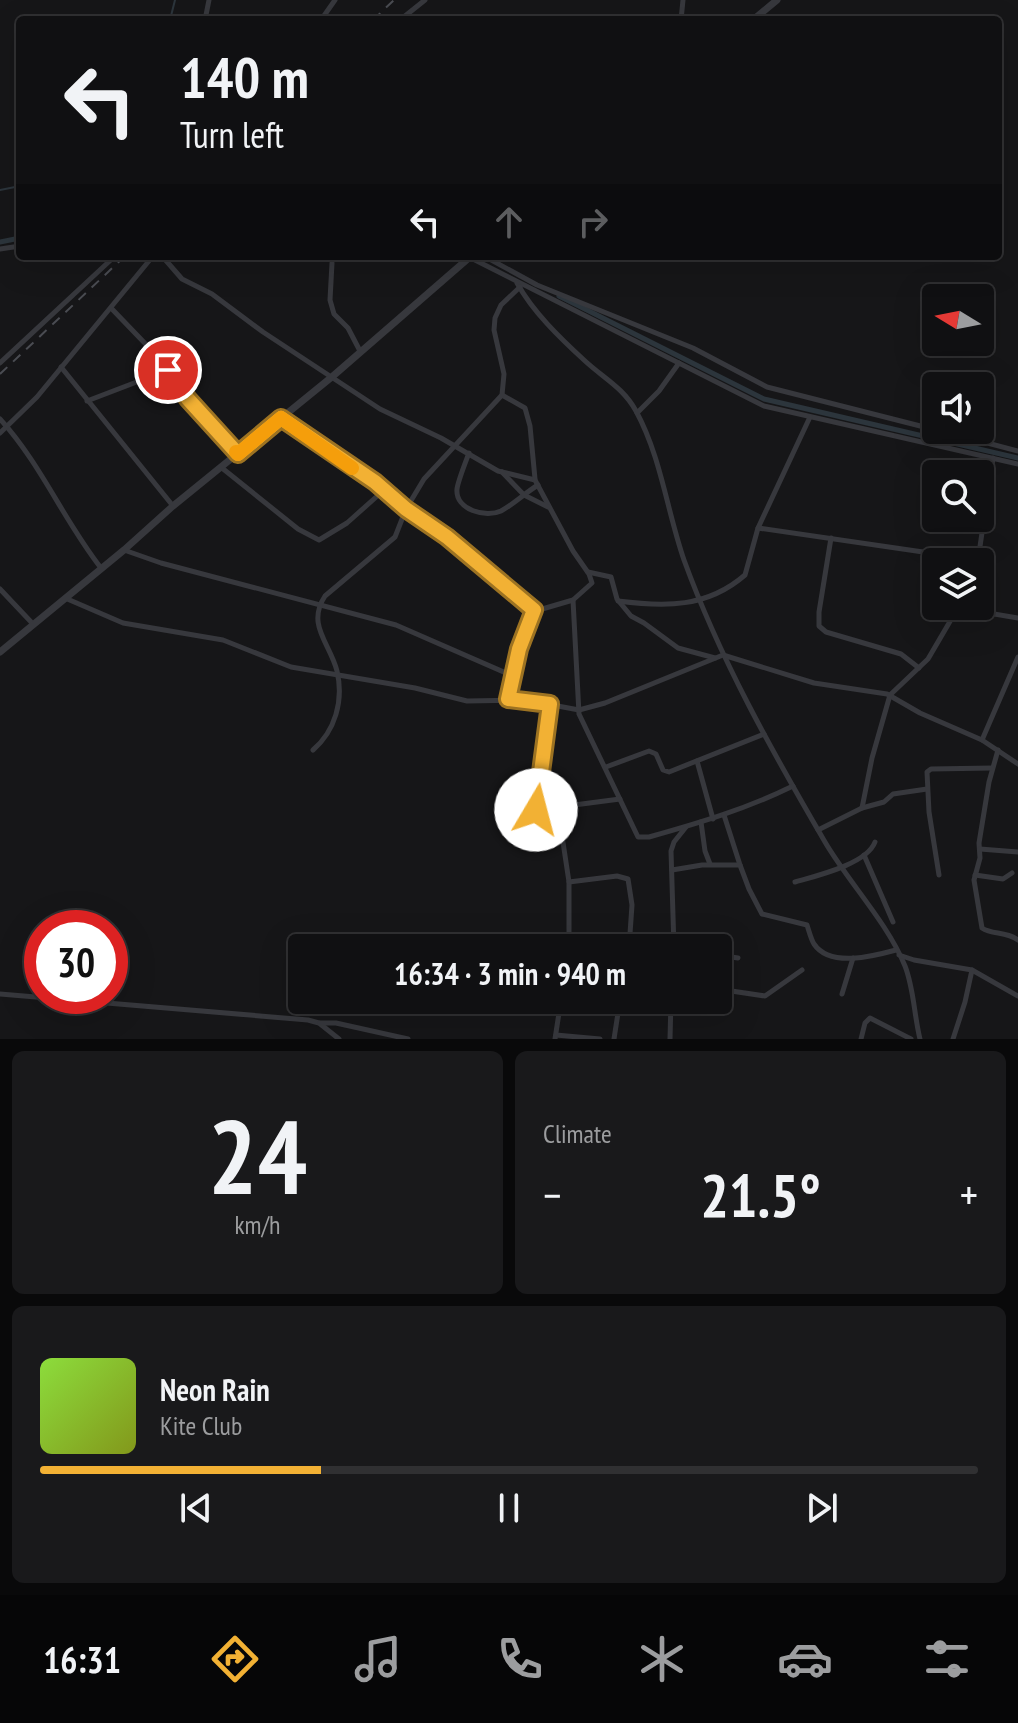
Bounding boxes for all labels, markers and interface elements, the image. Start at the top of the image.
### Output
text: 140 m [180,41,309,113]
icon: left [48,48,152,152]
text: Turn left [180,111,284,158]
icon: left [403,200,447,244]
icon: ahead [487,200,531,244]
icon: right [571,200,615,244]
north arrow [922,284,994,356]
map controls [922,284,994,620]
pin [134,336,202,404]
icon: arrive [146,348,190,392]
button: sound [922,372,994,444]
button: search [922,460,994,532]
button: layers [922,548,994,620]
position arrow [494,768,578,852]
speed limit sign: 30 [24,910,128,1014]
text: 16:34 · 3 min · 940 m [394,954,626,993]
text: 24 [208,1088,307,1223]
text: Climate [543,1117,612,1150]
text: 21.5° [700,1156,821,1234]
text: − [543,1166,561,1223]
text: + [960,1166,978,1223]
text: km/h [234,1208,281,1241]
text: Neon Rain [160,1370,270,1409]
text: Kite Club [160,1409,242,1442]
icon: previous [174,1486,218,1530]
icon: pause [487,1486,531,1530]
icon: next [800,1486,844,1530]
icon: directions [207,1631,263,1687]
icon: music [350,1631,406,1687]
icon: phone [492,1631,548,1687]
icon: climate [634,1631,690,1687]
icon: car [777,1631,833,1687]
icon: filters [919,1631,975,1687]
text: 16:31 [43,1636,121,1683]

